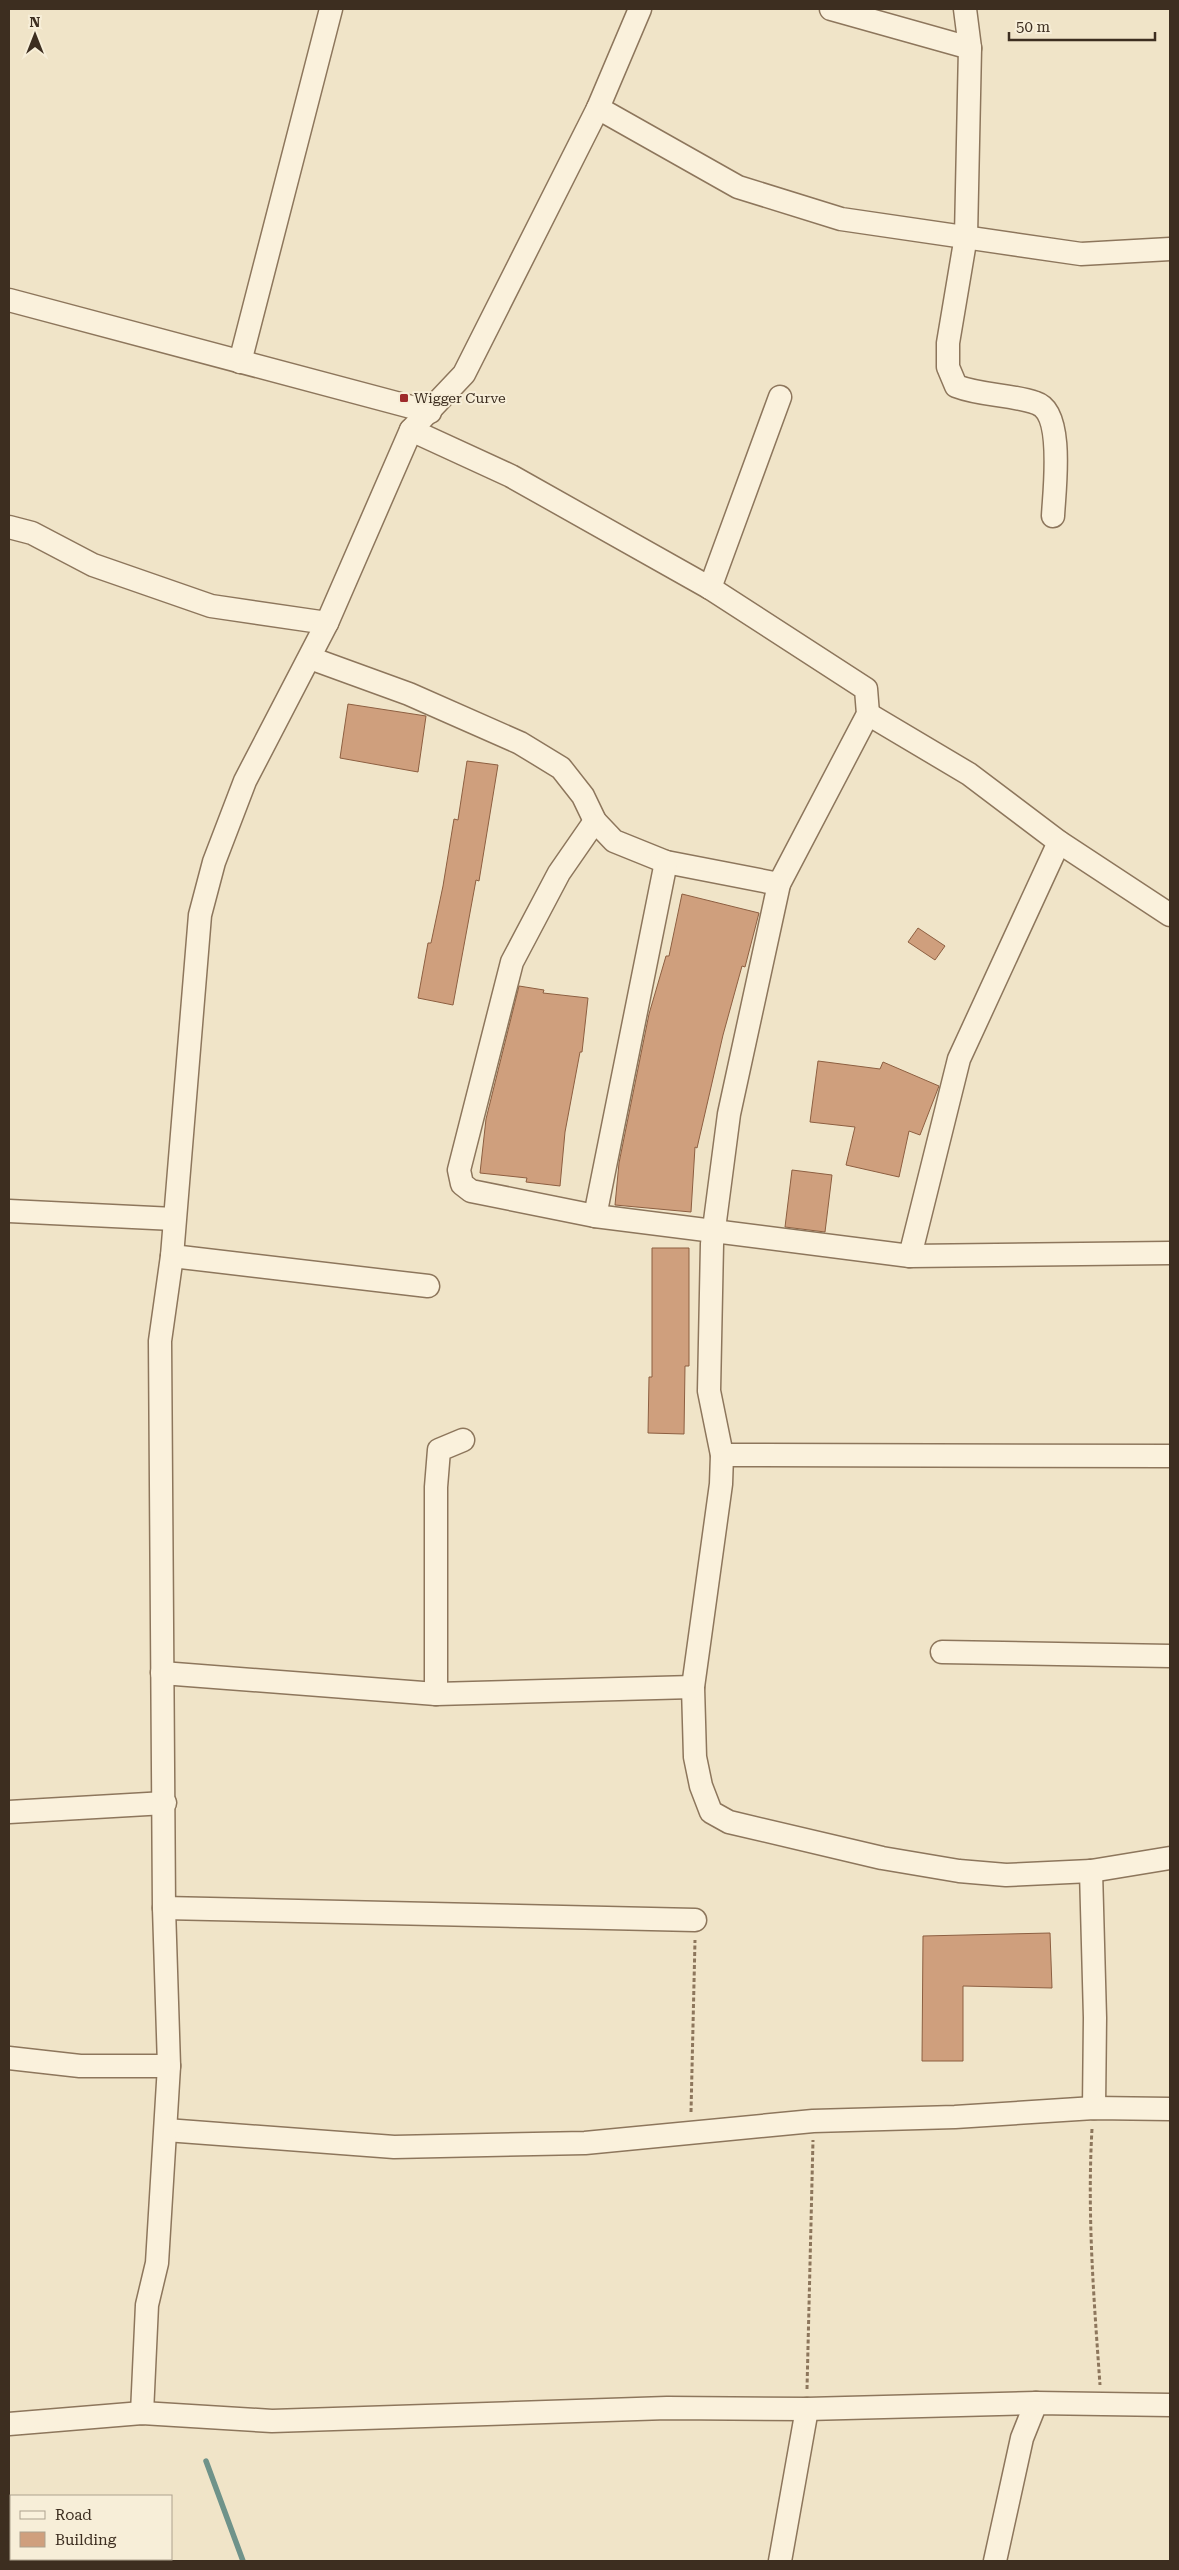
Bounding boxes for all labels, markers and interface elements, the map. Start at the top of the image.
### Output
north arrow [10,10,60,60]
scale bar [1009,10,1155,42]
text: N [30,14,41,30]
text: 50 m [1016,18,1051,36]
place label: Wigger Curve [414,390,506,406]
marker: Wigger Curve [398,392,410,404]
legend [10,2495,172,2560]
text: Road [55,2506,92,2524]
text: Building [55,2531,117,2549]

